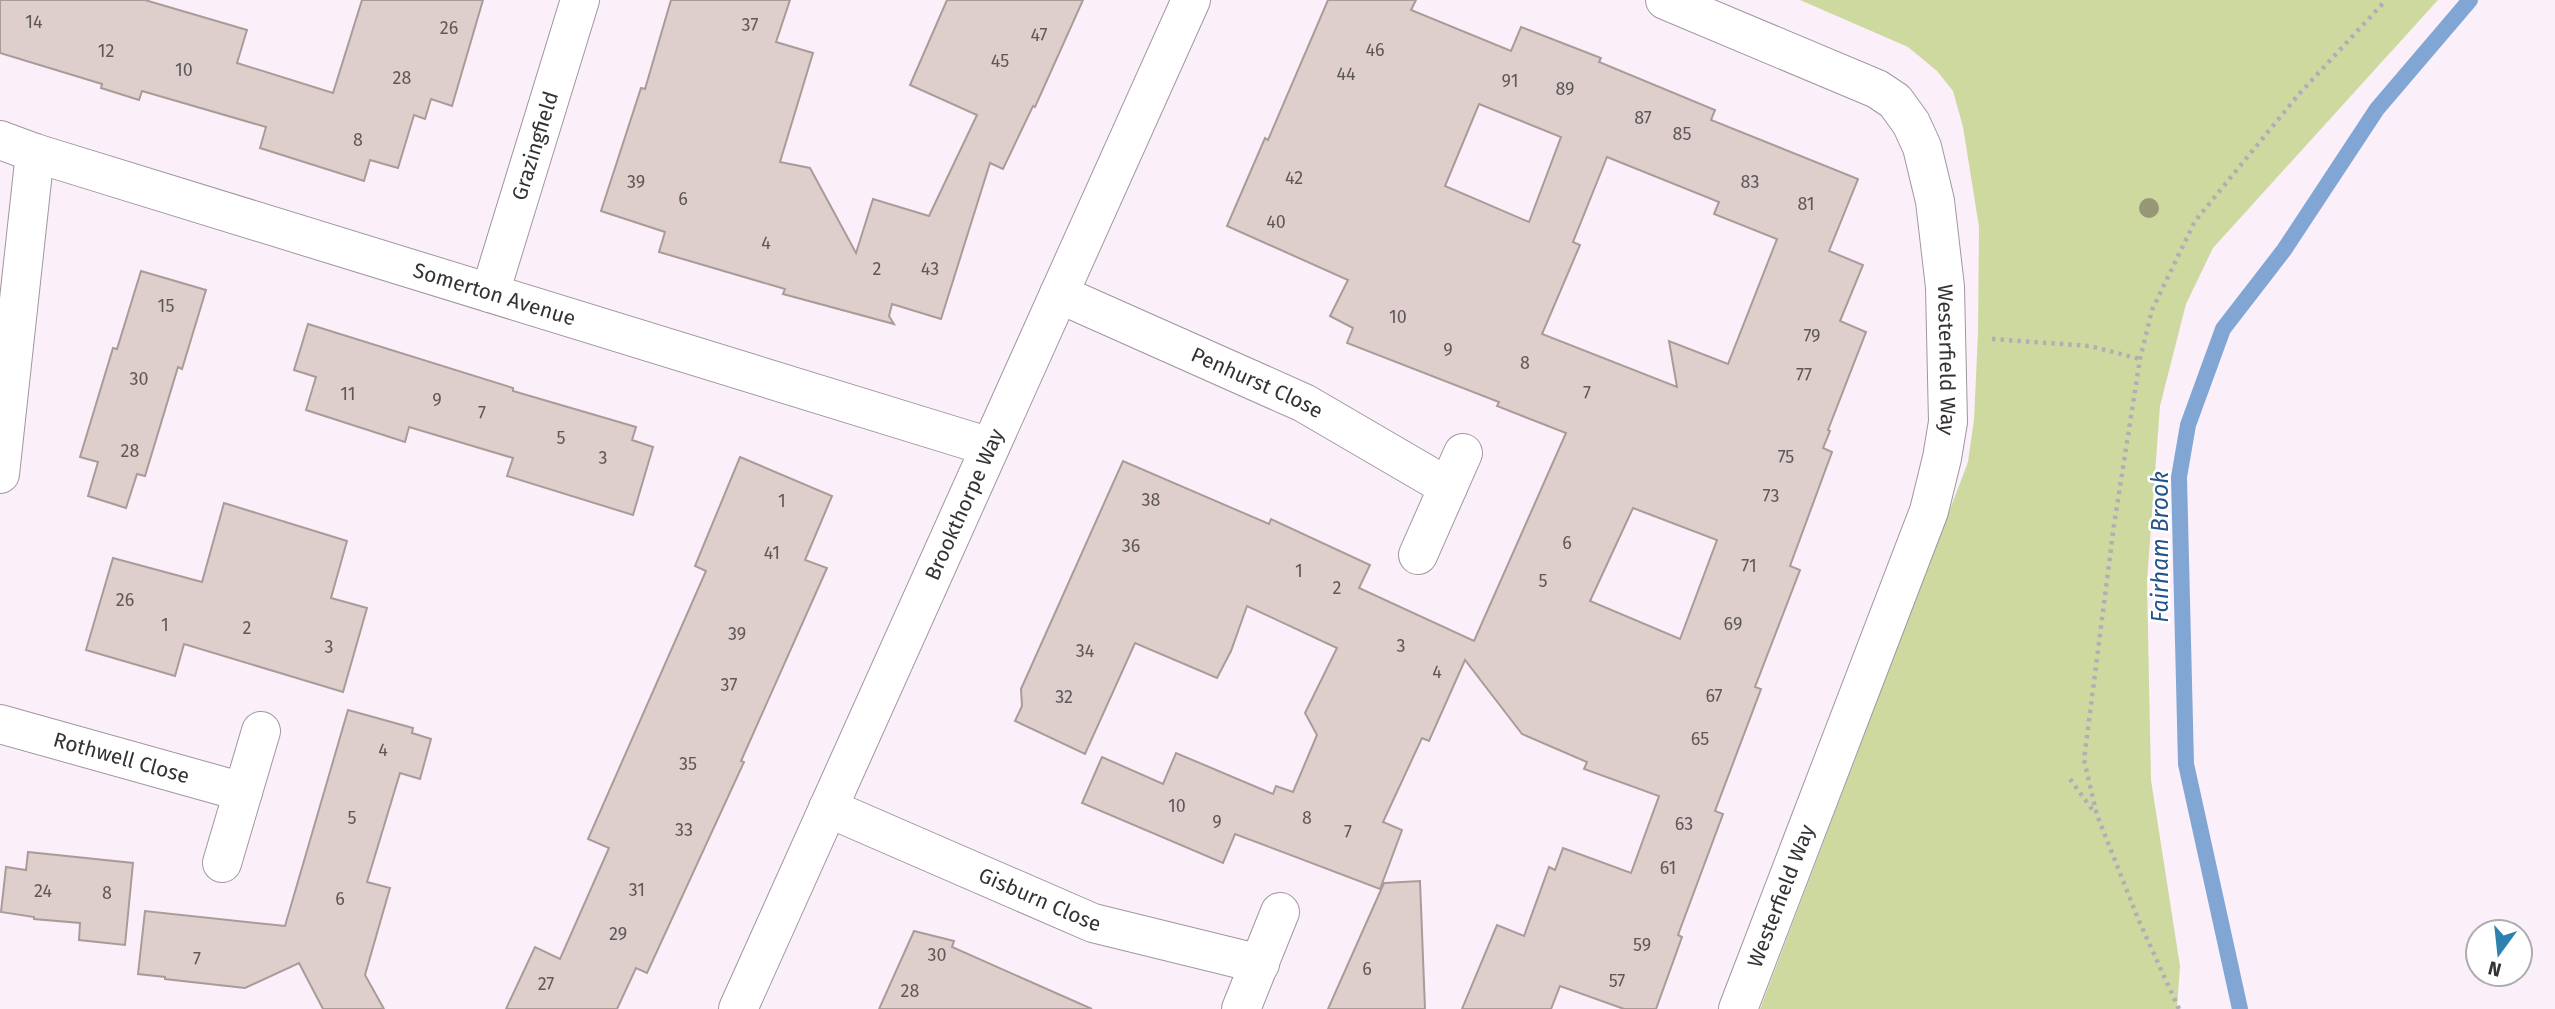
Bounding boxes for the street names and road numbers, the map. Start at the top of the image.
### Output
street label: Grazingfield [506,88,564,203]
street label: Somerton Avenue [410,257,579,332]
street label: Westerfield Way [1932,284,1961,438]
street label: Penhurst Close [1187,342,1328,424]
street label: Brookthorpe Way [919,424,1010,584]
street label: Rothwell Close [50,727,192,789]
street label: Westerfield Way [1742,820,1820,971]
street label: Gisburn Close [975,862,1103,937]

